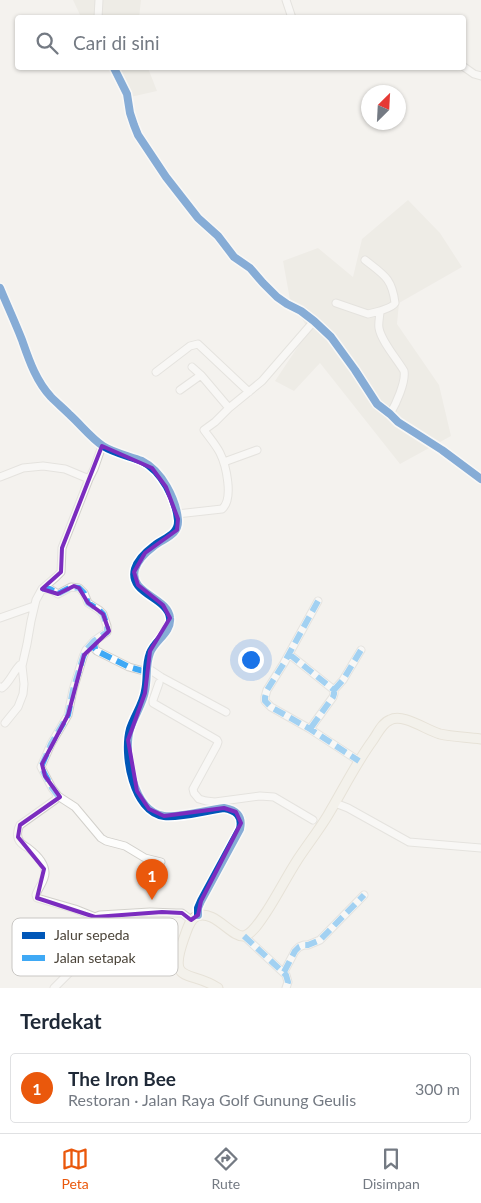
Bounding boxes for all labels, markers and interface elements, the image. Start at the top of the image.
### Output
search box [15,15,466,70]
icon: search [33,29,61,57]
text: Cari di sini [73,31,160,54]
north arrow [361,85,406,130]
your location [238,647,264,673]
pin: 1 [136,859,168,900]
legend [12,918,178,976]
text: Jalur sepeda [54,926,130,943]
text: Jalan setapak [54,949,136,966]
text: Terdekat [20,1008,102,1033]
text: The Iron Bee [68,1067,176,1090]
text: 1 [32,1079,42,1098]
text: 300 m [415,1079,460,1098]
text: Restoran · Jalan Raya Golf Gunung Geulis [68,1090,356,1109]
tab: Peta [61,1145,89,1192]
tab: Rute [211,1145,240,1192]
tab: Disimpan [362,1145,420,1192]

